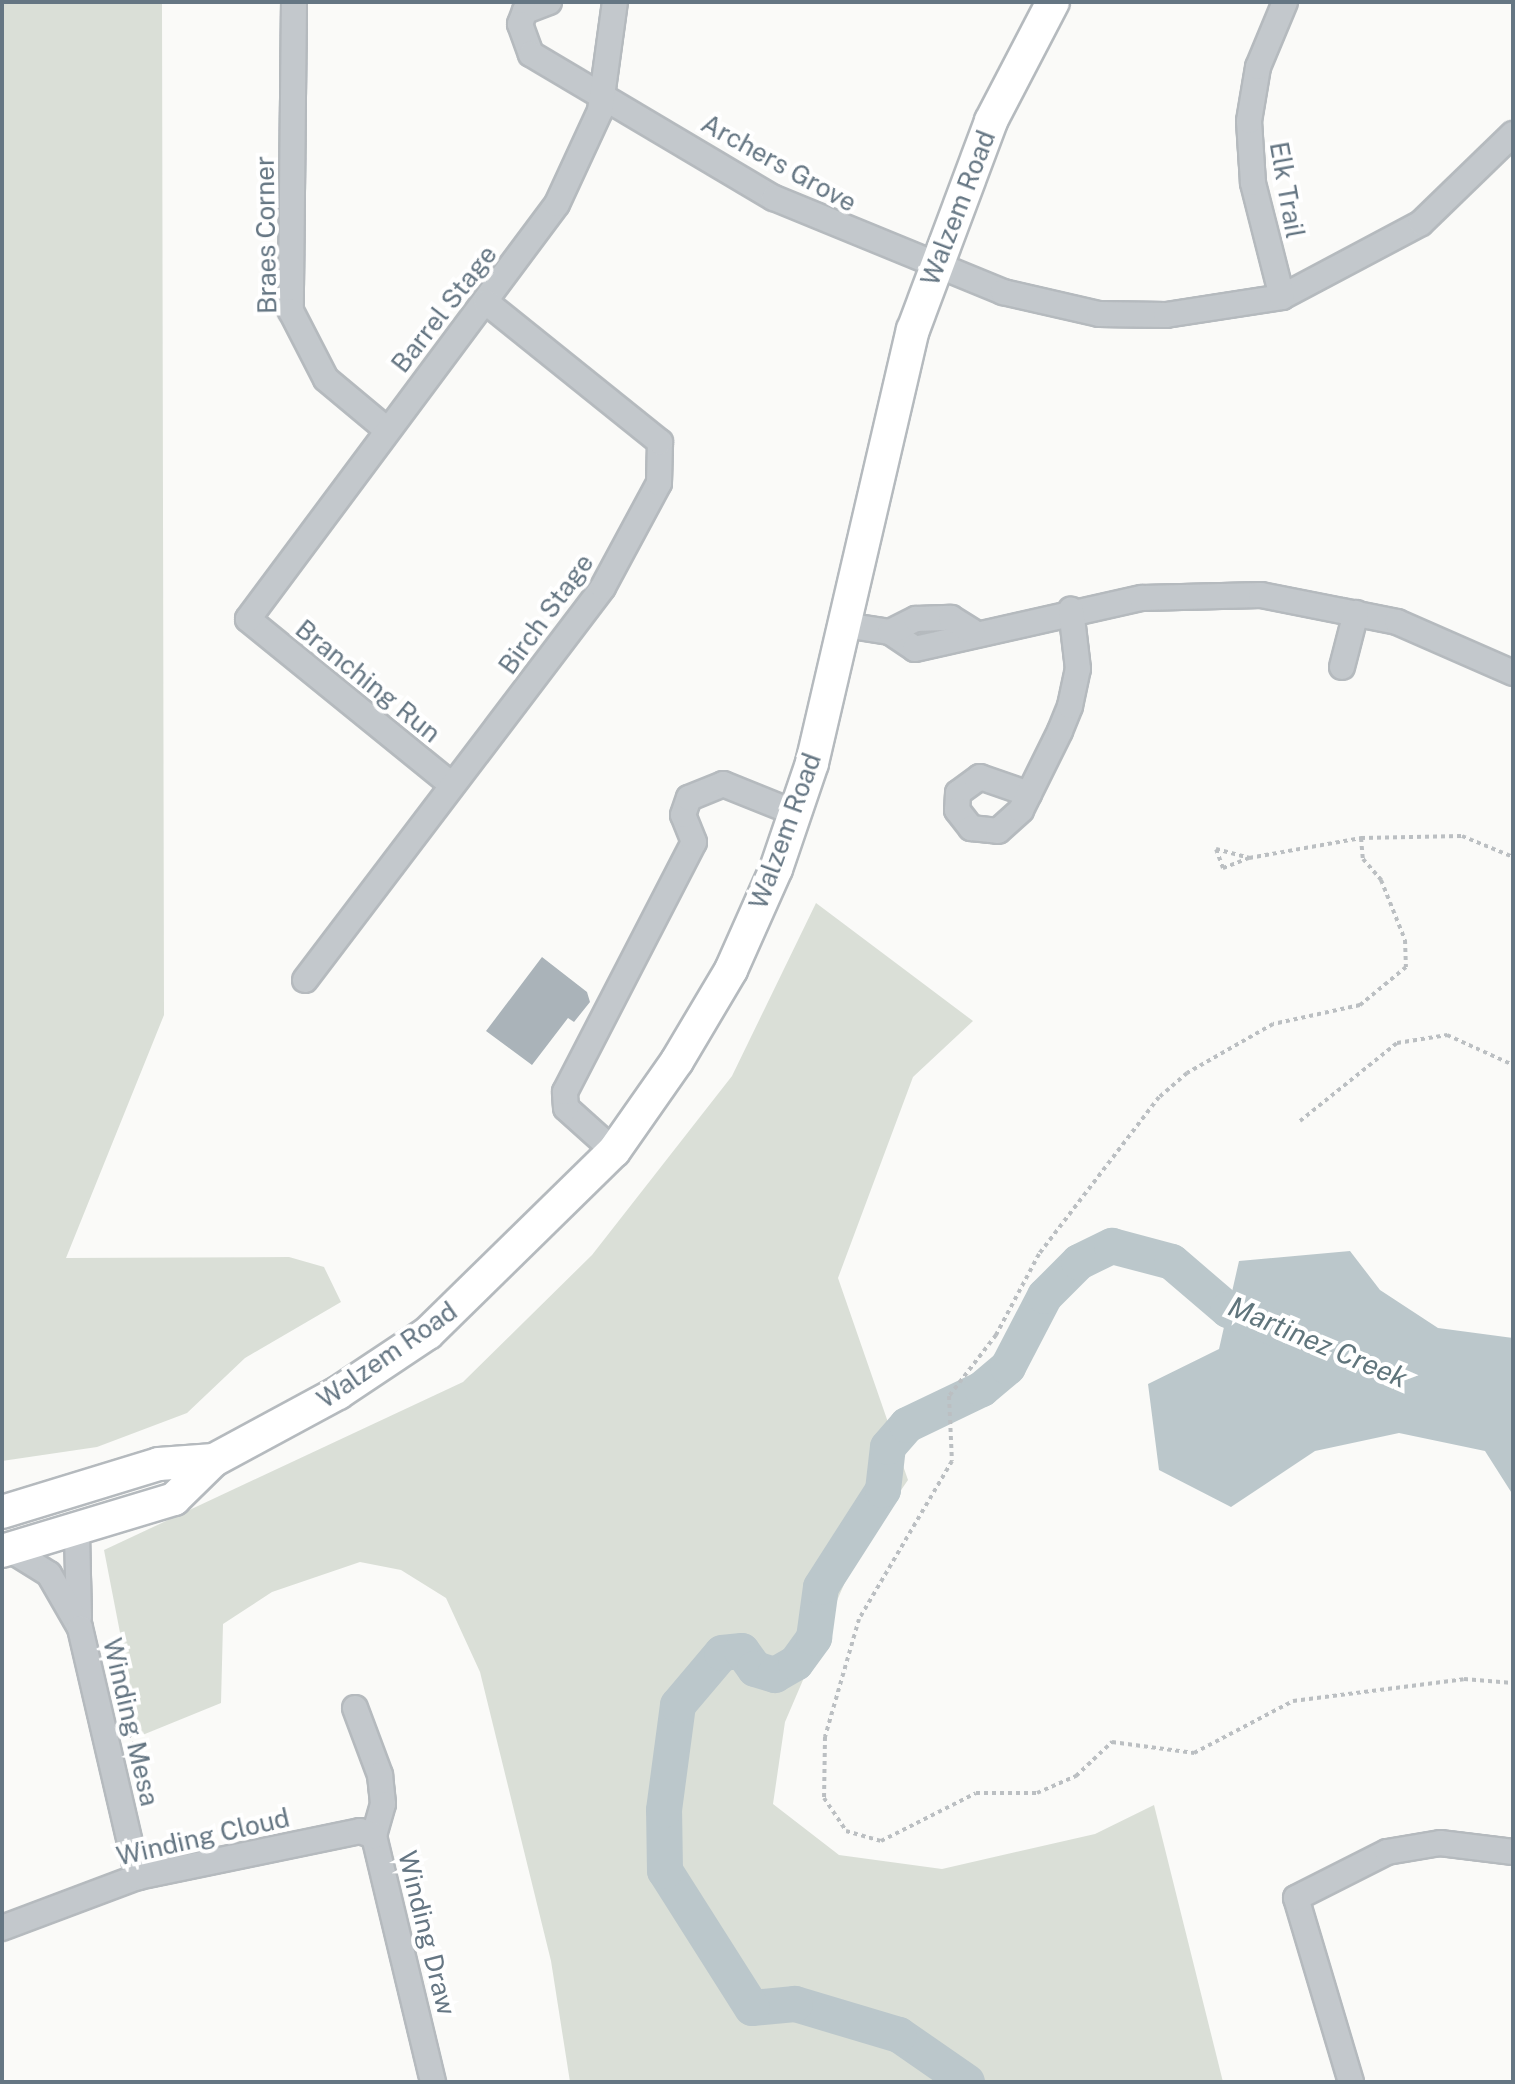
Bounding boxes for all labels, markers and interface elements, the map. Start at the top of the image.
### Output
street label: Archers Grove [696,107,862,219]
street label: Walzem Road [914,126,1002,290]
street label: Elk Trail [1263,139,1311,241]
street label: Braes Corner [249,156,283,314]
street label: Barrel Stage [385,239,503,379]
street label: Birch Stage [492,548,600,680]
street label: Branching Run [289,613,447,749]
street label: Walzem Road [742,749,828,913]
water label: Martinez Creek [1223,1289,1413,1395]
street label: Walzem Road [311,1295,463,1415]
street label: Winding Mesa [97,1635,165,1809]
street label: Winding Cloud [113,1802,293,1872]
street label: Winding Draw [392,1848,462,2018]

